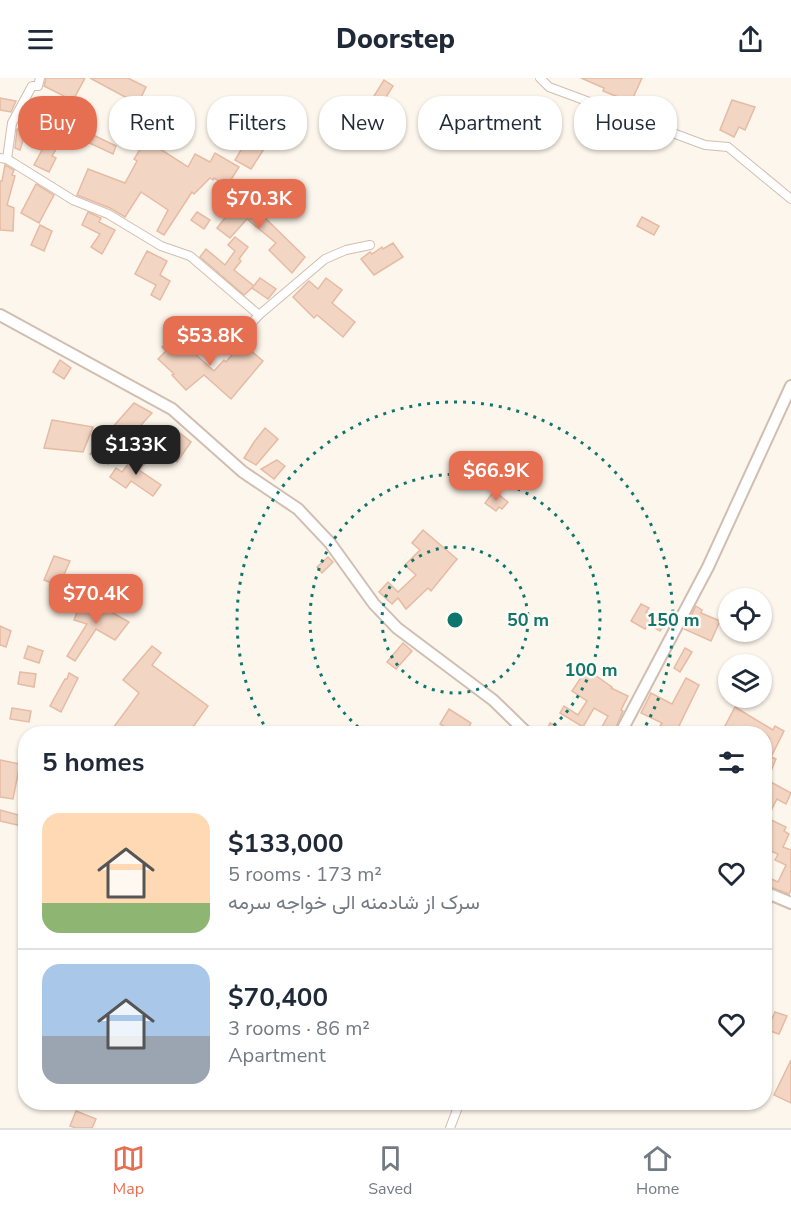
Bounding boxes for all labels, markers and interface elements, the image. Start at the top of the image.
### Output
text: Doorstep [336,21,455,58]
icon: menu [24,23,57,56]
icon: share [734,23,767,56]
chip: Buy [18,96,97,150]
chip: Rent [109,96,195,150]
chip: Filters [207,96,307,150]
chip: New [319,96,406,150]
chip: Apartment [418,96,562,150]
chip: House [574,96,677,150]
pin: $70.3K [210,179,308,230]
text: $70.3K [226,185,292,212]
pin: $53.8K [161,316,259,367]
text: $53.8K [177,322,243,349]
pin: $133K [94,425,178,476]
text: $133K [105,431,167,458]
pin: $66.9K [447,451,545,502]
text: $66.9K [463,457,529,484]
pin: $70.4K [47,574,145,625]
text: $70.4K [63,580,129,607]
map controls [718,588,772,708]
button: locate [718,588,772,642]
text: 50 m [507,608,549,632]
text: 150 m [646,608,700,632]
centre of rings [445,610,465,630]
button: layers [718,654,772,708]
text: 100 m [564,658,618,682]
text: 5 homes [42,745,144,780]
icon: filters [715,746,748,779]
text: $133,000 [228,826,344,861]
icon: home [90,837,162,909]
icon: heart [715,857,748,890]
text: 5 rooms · 173 m² [228,861,382,888]
text: سرک از شادمنه الی خواجه سرمه [228,889,480,916]
text: $70,400 [228,980,328,1015]
icon: home [90,988,162,1060]
icon: heart [715,1008,748,1041]
text: 3 rooms · 86 m² [228,1015,370,1042]
text: Apartment [228,1042,326,1069]
tab: Map [112,1142,145,1200]
tab: Saved [368,1142,412,1200]
tab: Home [636,1142,679,1200]

